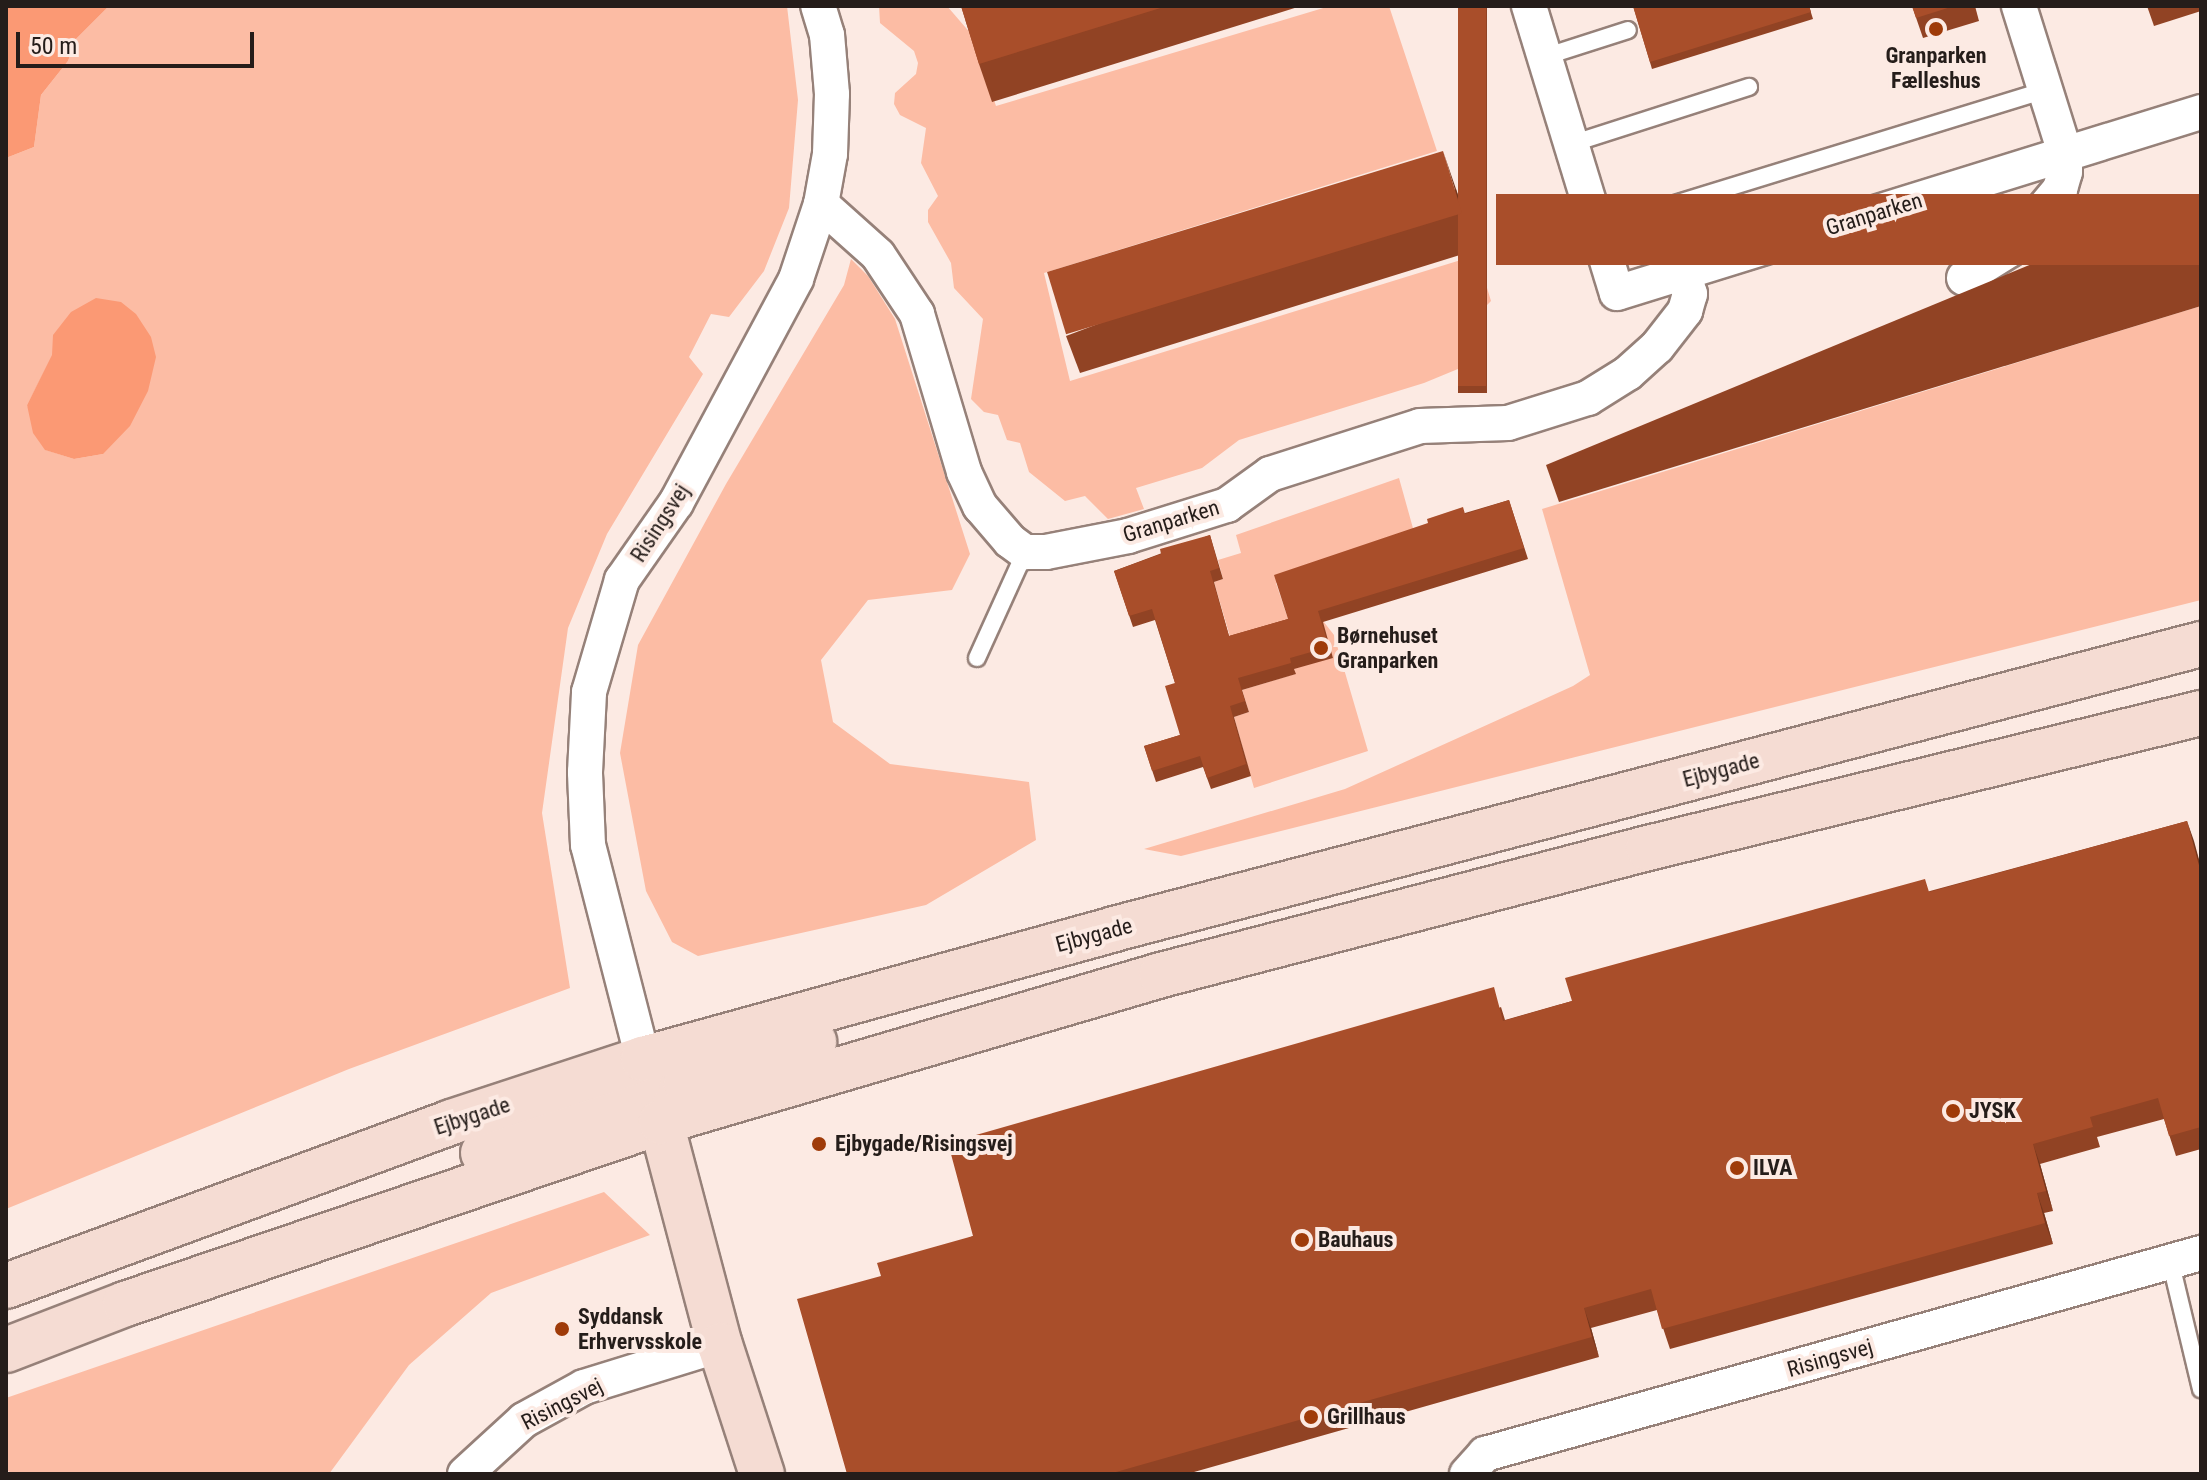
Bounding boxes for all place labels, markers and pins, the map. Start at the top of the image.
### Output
marker: Granparken Fælleshus [1927,20,1945,38]
place label: Granparken Fælleshus [1885,42,1987,94]
place label: Børnehuset Granparken [1337,622,1438,674]
marker: Børnehuset Granparken [1312,639,1330,657]
place label: JYSK [1969,1098,2016,1124]
marker: JYSK [1944,1102,1962,1120]
place label: Ejbygade/Risingsvej [835,1131,1013,1157]
marker: Ejbygade/Risingsvej [810,1135,828,1153]
place label: ILVA [1753,1155,1792,1181]
marker: ILVA [1728,1159,1746,1177]
place label: Bauhaus [1318,1227,1394,1253]
marker: Bauhaus [1293,1231,1311,1249]
place label: Syddansk Erhvervsskole [578,1303,702,1354]
marker: Syddansk Erhvervsskole [553,1320,571,1338]
place label: Grillhaus [1327,1404,1406,1430]
marker: Grillhaus [1302,1408,1320,1426]

